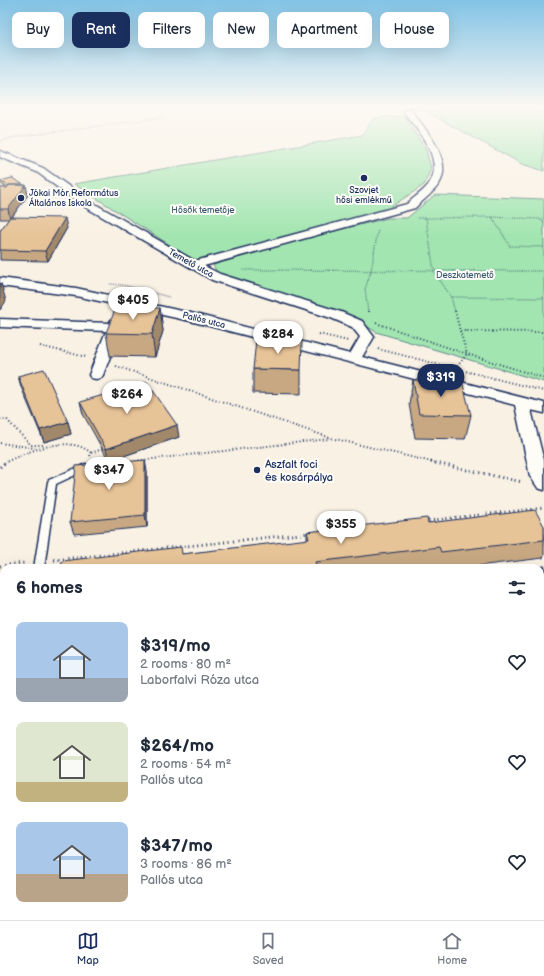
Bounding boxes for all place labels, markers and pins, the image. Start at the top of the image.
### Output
marker: Szovjet hősi emlékmű [359,173,369,183]
place label: Szovjet hősi emlékmű [336,185,392,206]
place label: Jókai Mór Református Általános Iskola [29,188,119,209]
marker: Jókai Mór Református Általános Iskola [16,193,26,203]
pin: $405 [109,287,157,321]
pin: $284 [254,321,302,355]
pin: $319 [417,364,465,398]
pin: $264 [103,381,151,415]
pin: $347 [85,457,133,491]
place label: Aszfalt foci és kosárpálya [265,458,333,484]
marker: Aszfalt foci és kosárpálya [252,465,262,475]
pin: $355 [317,511,365,545]

